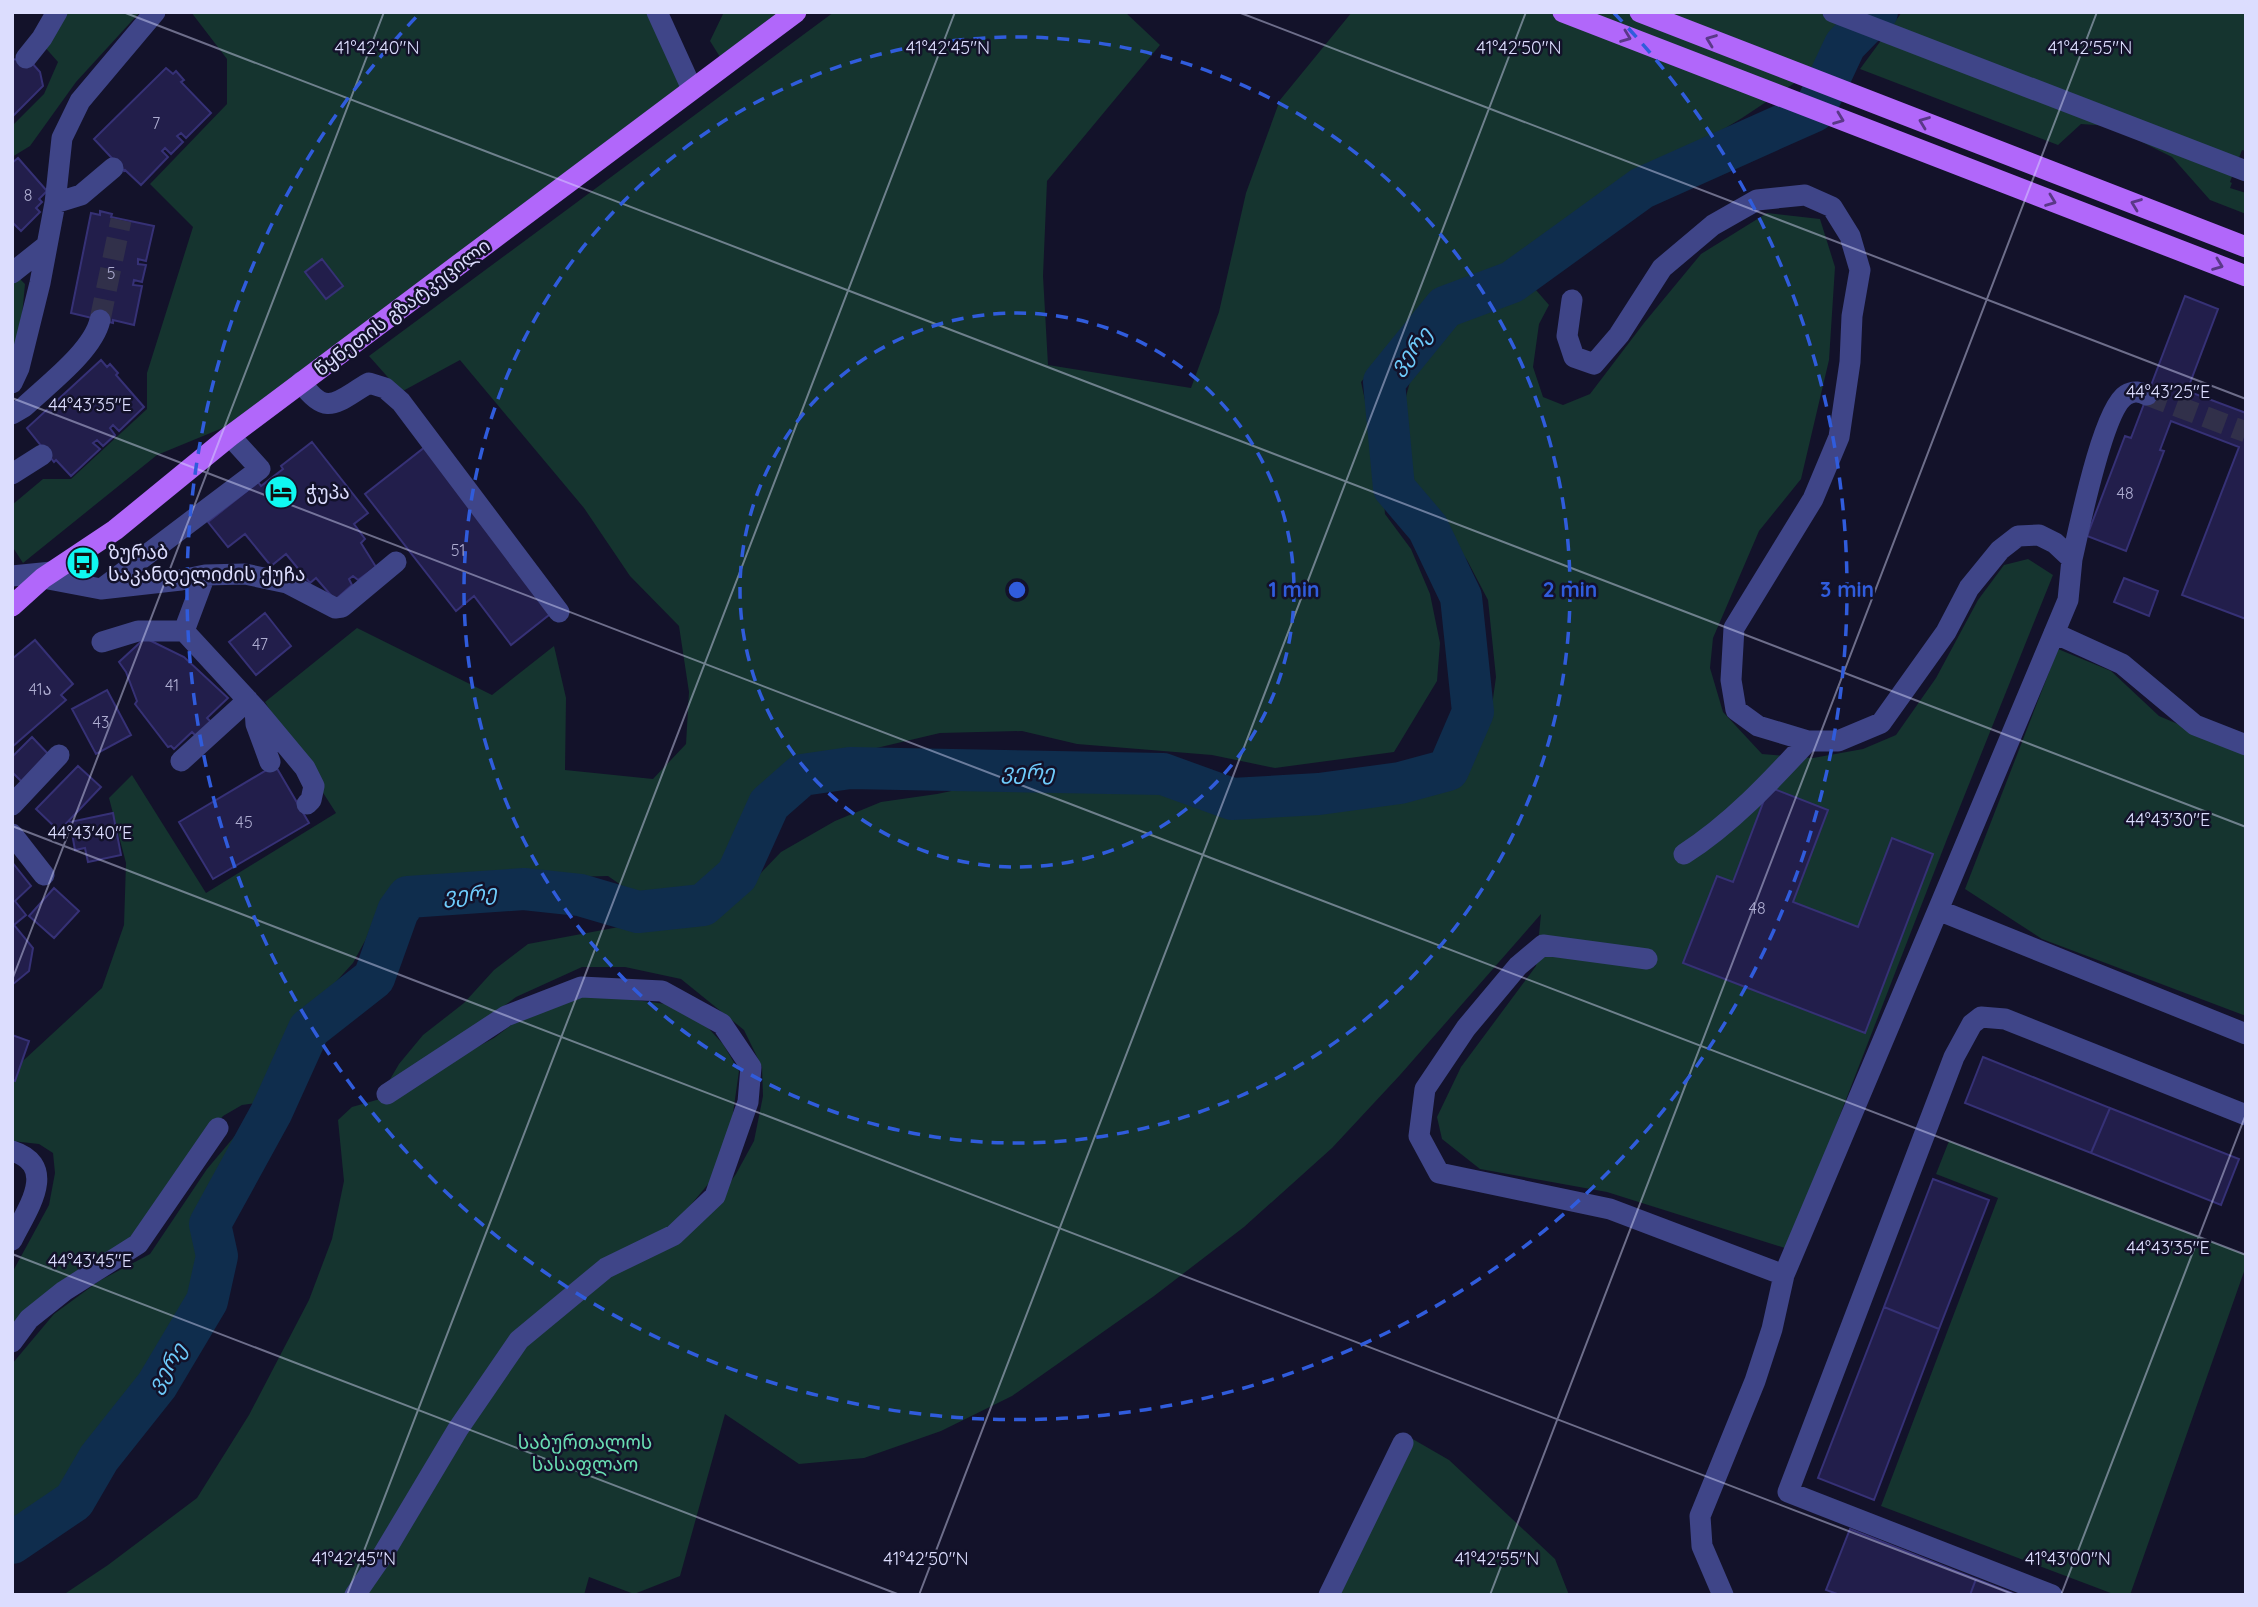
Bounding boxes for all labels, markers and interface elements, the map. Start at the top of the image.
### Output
one-way arrow [1620,28,1632,42]
one-way arrow [1706,34,1718,48]
text: 41°42'40"N [334,36,420,59]
text: 41°42'45"N [906,36,990,59]
text: 41°42'50"N [1476,36,1562,59]
text: 41°42'55"N [2048,36,2132,59]
one-way arrow [1832,111,1844,125]
house number: 7 [152,113,160,133]
one-way arrow [1918,117,1930,131]
house number: 8 [24,185,32,205]
one-way arrow [2044,193,2056,207]
one-way arrow [2130,199,2142,213]
street label: წყნეთის გზატკეცილი [309,233,495,382]
one-way arrow [2211,257,2223,271]
house number: 5 [107,263,115,283]
water label: ვერე [1383,321,1438,380]
text: 44°43'25"E [2126,380,2210,403]
text: 44°43'35"E [48,393,132,416]
hotel icon: ჭუპა [262,473,300,511]
place label: ჭუპა [306,480,350,504]
house number: 48 [2116,483,2134,503]
place label: ზურაბ საკანდელიძის ქუჩა [108,540,305,587]
house number: 51 [451,540,465,560]
bus stop icon: ზურაბ საკანდელიძის ქუჩა [64,544,102,582]
text: 1 min [1269,576,1319,602]
text: 2 min [1543,576,1597,602]
text: 3 min [1820,576,1874,602]
centre of rings [1005,578,1029,602]
house number: 47 [252,634,268,654]
house number: 41 [165,675,179,695]
house number: 41ა [28,679,52,699]
house number: 43 [93,712,109,732]
water label: ვერე [1001,758,1056,785]
text: 44°43'30"E [2126,808,2210,831]
house number: 45 [235,812,253,832]
text: 44°43'40"E [48,821,132,844]
water label: ვერე [442,878,498,909]
house number: 48 [1748,898,1766,918]
text: 44°43'35"E [2126,1236,2210,1259]
text: 44°43'45"E [48,1249,132,1272]
water label: ვერე [141,1337,192,1397]
park label: საბურთალოს სასაფლაო [518,1430,652,1477]
text: 41°42'45"N [312,1547,396,1570]
text: 41°42'50"N [883,1547,969,1570]
text: 41°42'55"N [1455,1547,1539,1570]
text: 41°43'00"N [2025,1547,2111,1570]

